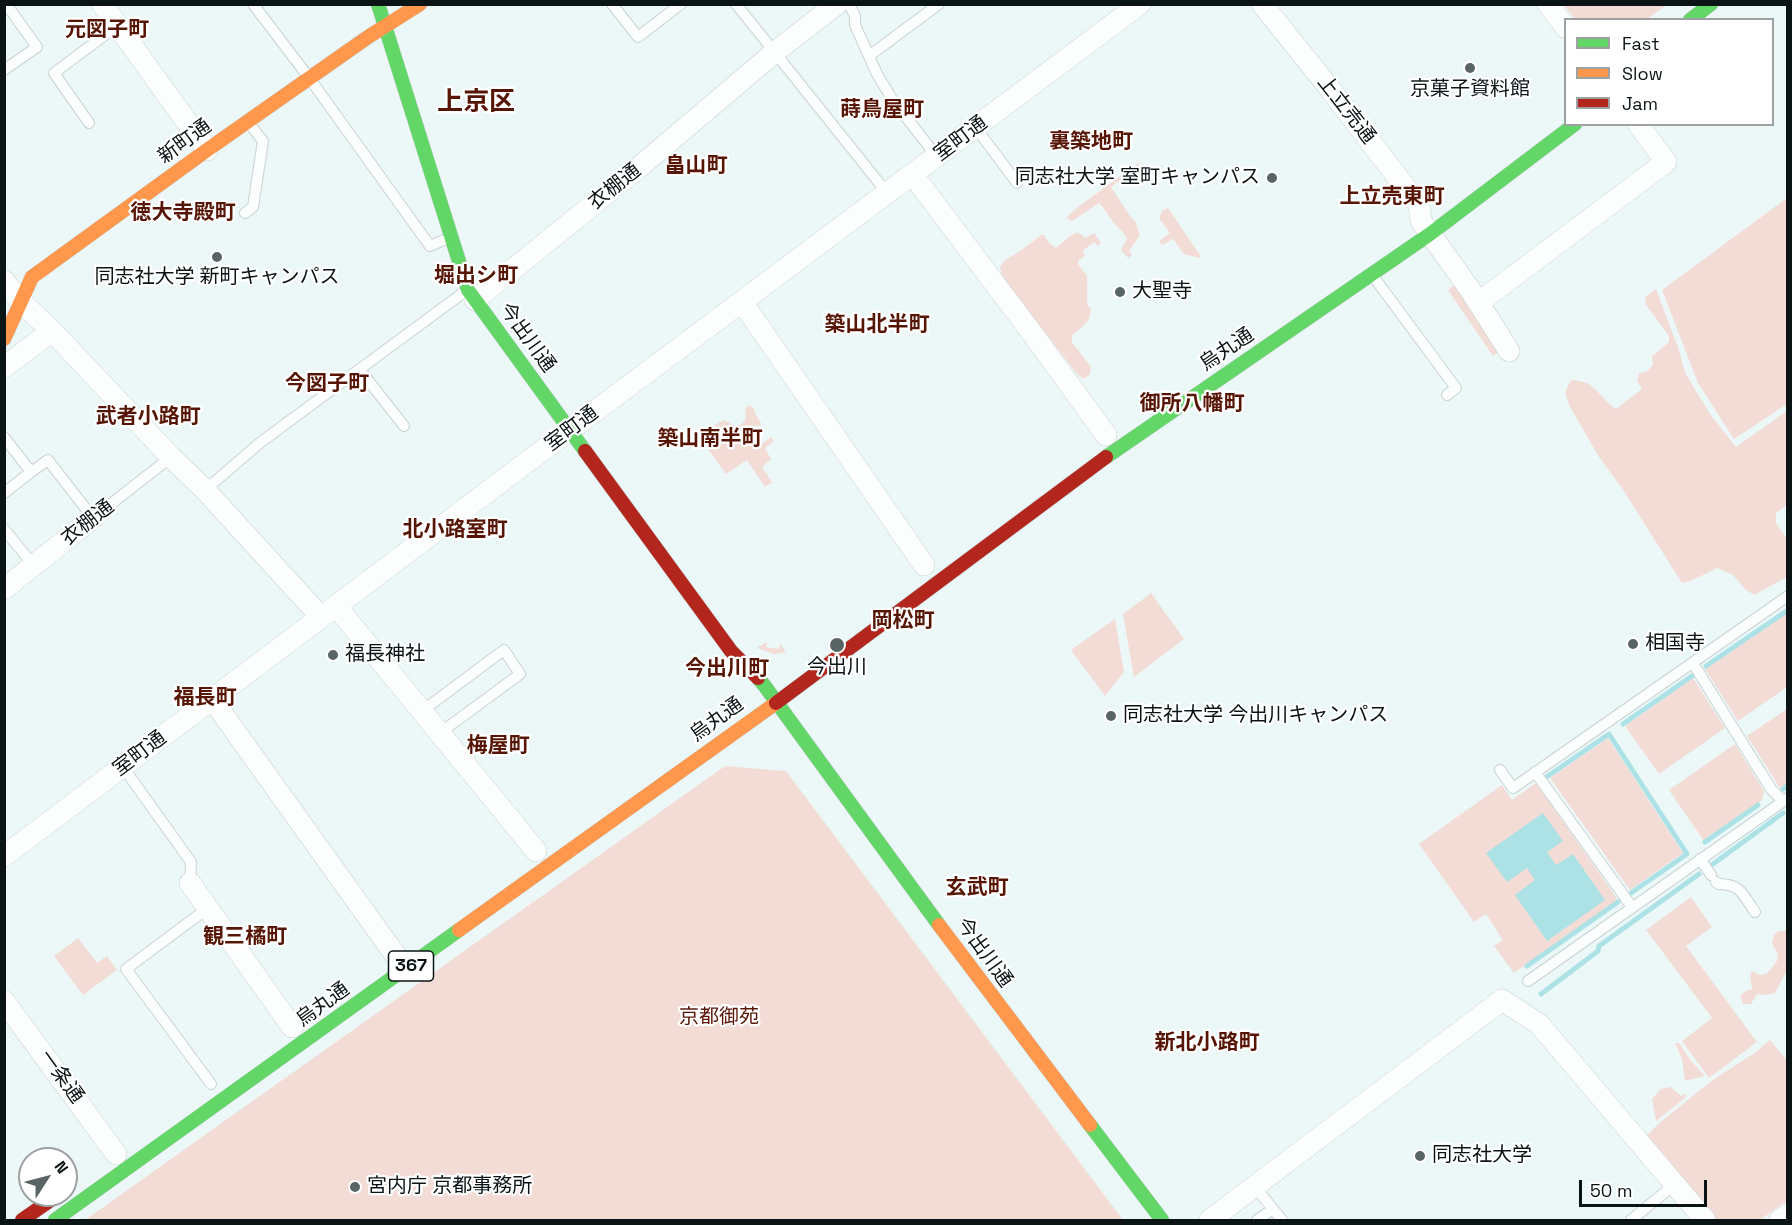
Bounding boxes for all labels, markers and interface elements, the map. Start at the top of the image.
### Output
district label: 元図子町 [65,17,149,43]
legend [1564,18,1774,126]
text: Fast [1622,32,1659,55]
marker: 京菓子資料館 [1463,61,1477,75]
text: Slow [1622,62,1663,85]
street label: 上立売通 [1312,71,1380,149]
place label: 京菓子資料館 [1410,78,1530,102]
district label: 上京区 [437,87,515,119]
text: Jam [1622,92,1658,115]
district label: 蒔鳥屋町 [840,97,924,123]
street label: 室町通 [930,111,992,167]
street label: 新町通 [154,115,216,169]
district label: 裏築地町 [1049,129,1133,155]
district label: 畠山町 [665,153,727,179]
street label: 衣棚通 [584,159,646,215]
place label: 同志社大学 室町キャンパス [1015,166,1260,190]
marker: 同志社大学 室町キャンパス [1265,171,1279,185]
district label: 上立売東町 [1340,184,1444,210]
district label: 徳大寺殿町 [131,200,235,226]
marker: 同志社大学 新町キャンパス [210,250,224,264]
district label: 堀出シ町 [434,263,518,289]
place label: 同志社大学 新町キャンパス [94,266,340,290]
place label: 大聖寺 [1132,280,1192,304]
marker: 大聖寺 [1113,285,1127,299]
street label: 今出川通 [494,299,560,377]
district label: 築山北半町 [825,312,929,338]
street label: 烏丸通 [1195,323,1259,377]
district label: 今図子町 [285,371,369,397]
district label: 御所八幡町 [1140,391,1244,417]
street label: 室町通 [541,401,603,457]
district label: 武者小路町 [96,404,200,430]
district label: 築山南半町 [658,426,762,452]
street label: 衣棚通 [57,495,119,551]
district label: 北小路室町 [403,517,507,543]
district label: 岡松町 [872,608,934,634]
place label: 相国寺 [1645,632,1705,656]
marker: 今出川 [828,636,846,654]
marker: 相国寺 [1626,637,1640,651]
place label: 福長神社 [345,643,425,667]
marker: 福長神社 [326,648,340,662]
district label: 今出川町 [685,656,769,682]
place label: 今出川 [807,656,867,680]
district label: 福長町 [174,685,236,711]
street label: 烏丸通 [686,693,748,747]
place label: 同志社大学 今出川キャンパス [1123,704,1388,728]
marker: 同志社大学 今出川キャンパス [1104,709,1118,723]
street label: 室町通 [109,726,171,782]
district label: 梅屋町 [467,733,529,759]
district label: 玄武町 [946,875,1008,901]
street label: 今出川通 [951,914,1017,992]
district label: 観三橘町 [203,924,287,950]
road number: 367 [388,951,434,981]
street label: 烏丸通 [292,978,354,1032]
park label: 京都御苑 [679,1006,759,1030]
district label: 新北小路町 [1155,1030,1259,1056]
street label: 一条通 [34,1046,88,1108]
place label: 同志社大学 [1432,1144,1532,1168]
north arrow [18,1147,78,1207]
marker: 同志社大学 [1413,1149,1427,1163]
text: N [50,1157,73,1178]
scale bar [1582,1168,1710,1206]
place label: 宮内庁 京都事務所 [367,1175,532,1199]
text: 50 m [1590,1179,1632,1202]
marker: 宮内庁 京都事務所 [348,1180,362,1194]

